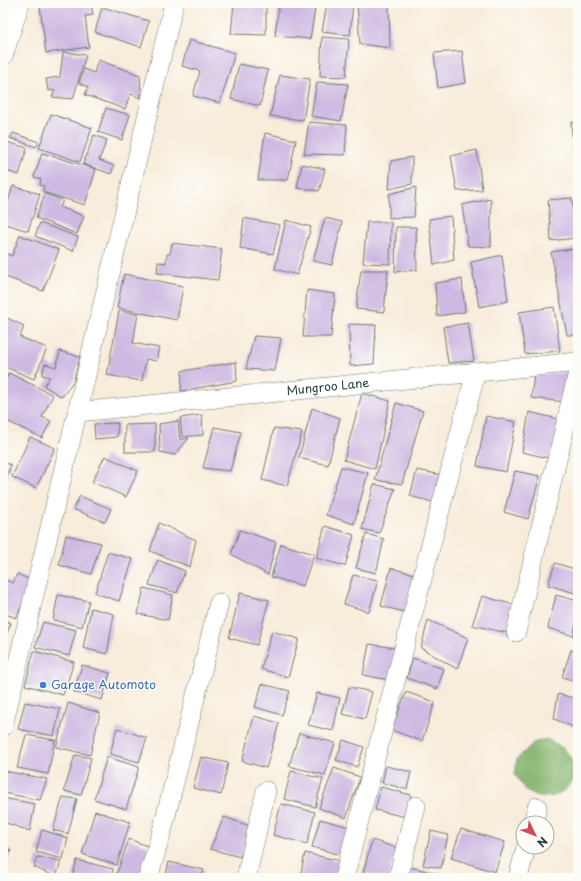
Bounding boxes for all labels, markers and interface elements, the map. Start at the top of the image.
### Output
street label: Mungroo Lane [285,373,370,399]
place label: Garage Automoto [51,675,156,693]
marker: Garage Automoto [38,680,48,690]
north arrow [515,815,555,855]
text: N [533,833,552,851]

